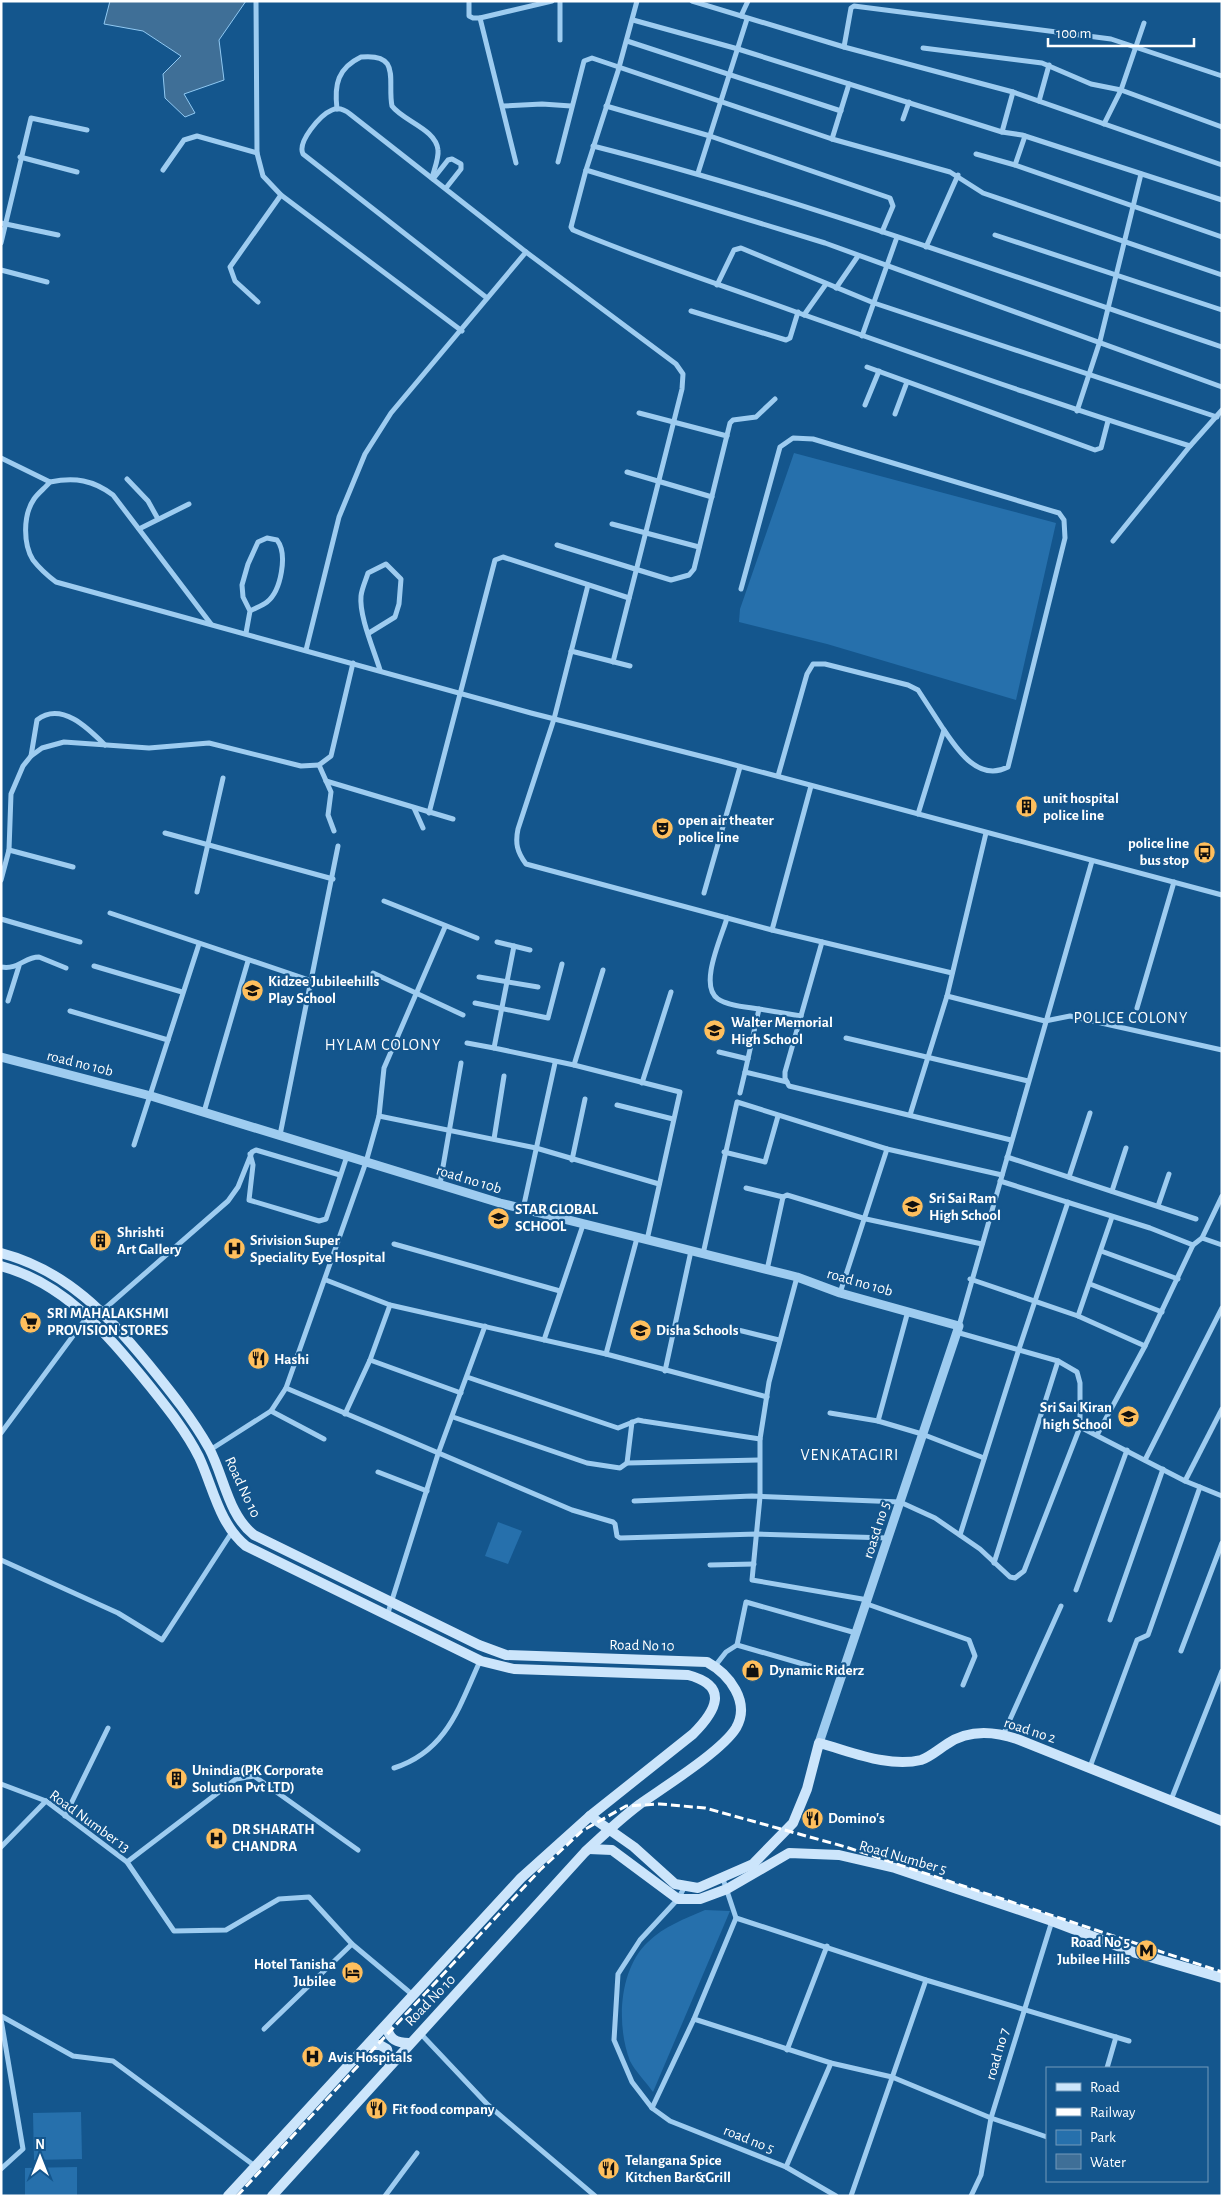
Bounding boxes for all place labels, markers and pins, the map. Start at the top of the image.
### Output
place label: unit hospital police line [1043,791,1119,823]
building icon: unit hospital police line [1015,795,1039,819]
place label: open air theater police line [678,813,774,845]
theatre icon: open air theater police line [650,817,674,841]
place label: police line bus stop [1128,836,1189,868]
bus stop icon: police line bus stop [1193,840,1217,864]
place label: Kidzee Jubileehills Play School [268,974,380,1006]
school or university icon: Kidzee Jubileehills Play School [240,978,264,1002]
place label: Walter Memorial High School [731,1015,833,1047]
school or university icon: Walter Memorial High School [703,1019,727,1043]
place label: Sri Sai Ram High School [929,1191,1001,1223]
school or university icon: Sri Sai Ram High School [901,1195,925,1219]
place label: STAR GLOBAL SCHOOL [515,1202,598,1234]
school or university icon: STAR GLOBAL SCHOOL [487,1206,511,1230]
place label: Shrishti Art Gallery [117,1225,182,1257]
building icon: Shrishti Art Gallery [89,1229,113,1253]
place label: Srivision Super Speciality Eye Hospital [250,1233,386,1265]
hospital icon: Srivision Super Speciality Eye Hospital [222,1237,246,1261]
place label: SRI MAHALAKSHMI PROVISION STORES [47,1306,169,1338]
supermarket icon: SRI MAHALAKSHMI PROVISION STORES [19,1310,43,1334]
school or university icon: Disha Schools [628,1318,652,1342]
place label: Disha Schools [656,1323,739,1338]
restaurant icon: Hashi [246,1347,270,1371]
place label: Hashi [274,1352,309,1367]
place label: Sri Sai Kiran high School [1040,1400,1112,1432]
school or university icon: Sri Sai Kiran high School [1116,1404,1140,1428]
shop icon: Dynamic Riderz [741,1658,765,1682]
place label: Dynamic Riderz [769,1663,864,1678]
place label: Unindia(PK Corporate Solution Pvt LTD) [192,1763,323,1795]
building icon: Unindia(PK Corporate Solution Pvt LTD) [164,1767,188,1791]
restaurant icon: Domino's [800,1806,824,1830]
place label: Domino's [828,1811,885,1826]
place label: DR SHARATH CHANDRA [232,1822,315,1854]
hospital icon: DR SHARATH CHANDRA [204,1826,228,1850]
place label: Road No 5 Jubilee Hills [1057,1935,1130,1967]
metro station icon: Road No 5 Jubilee Hills [1134,1939,1158,1963]
place label: Hotel Tanisha Jubilee [254,1957,336,1989]
hotel icon: Hotel Tanisha Jubilee [340,1961,364,1985]
hospital icon: Avis Hospitals [300,2045,324,2069]
place label: Avis Hospitals [328,2050,412,2065]
restaurant icon: Fit food company [364,2097,388,2121]
place label: Fit food company [392,2102,495,2117]
place label: Telangana Spice Kitchen Bar&Grill [625,2153,731,2185]
restaurant icon: Telangana Spice Kitchen Bar&Grill [597,2157,621,2181]

